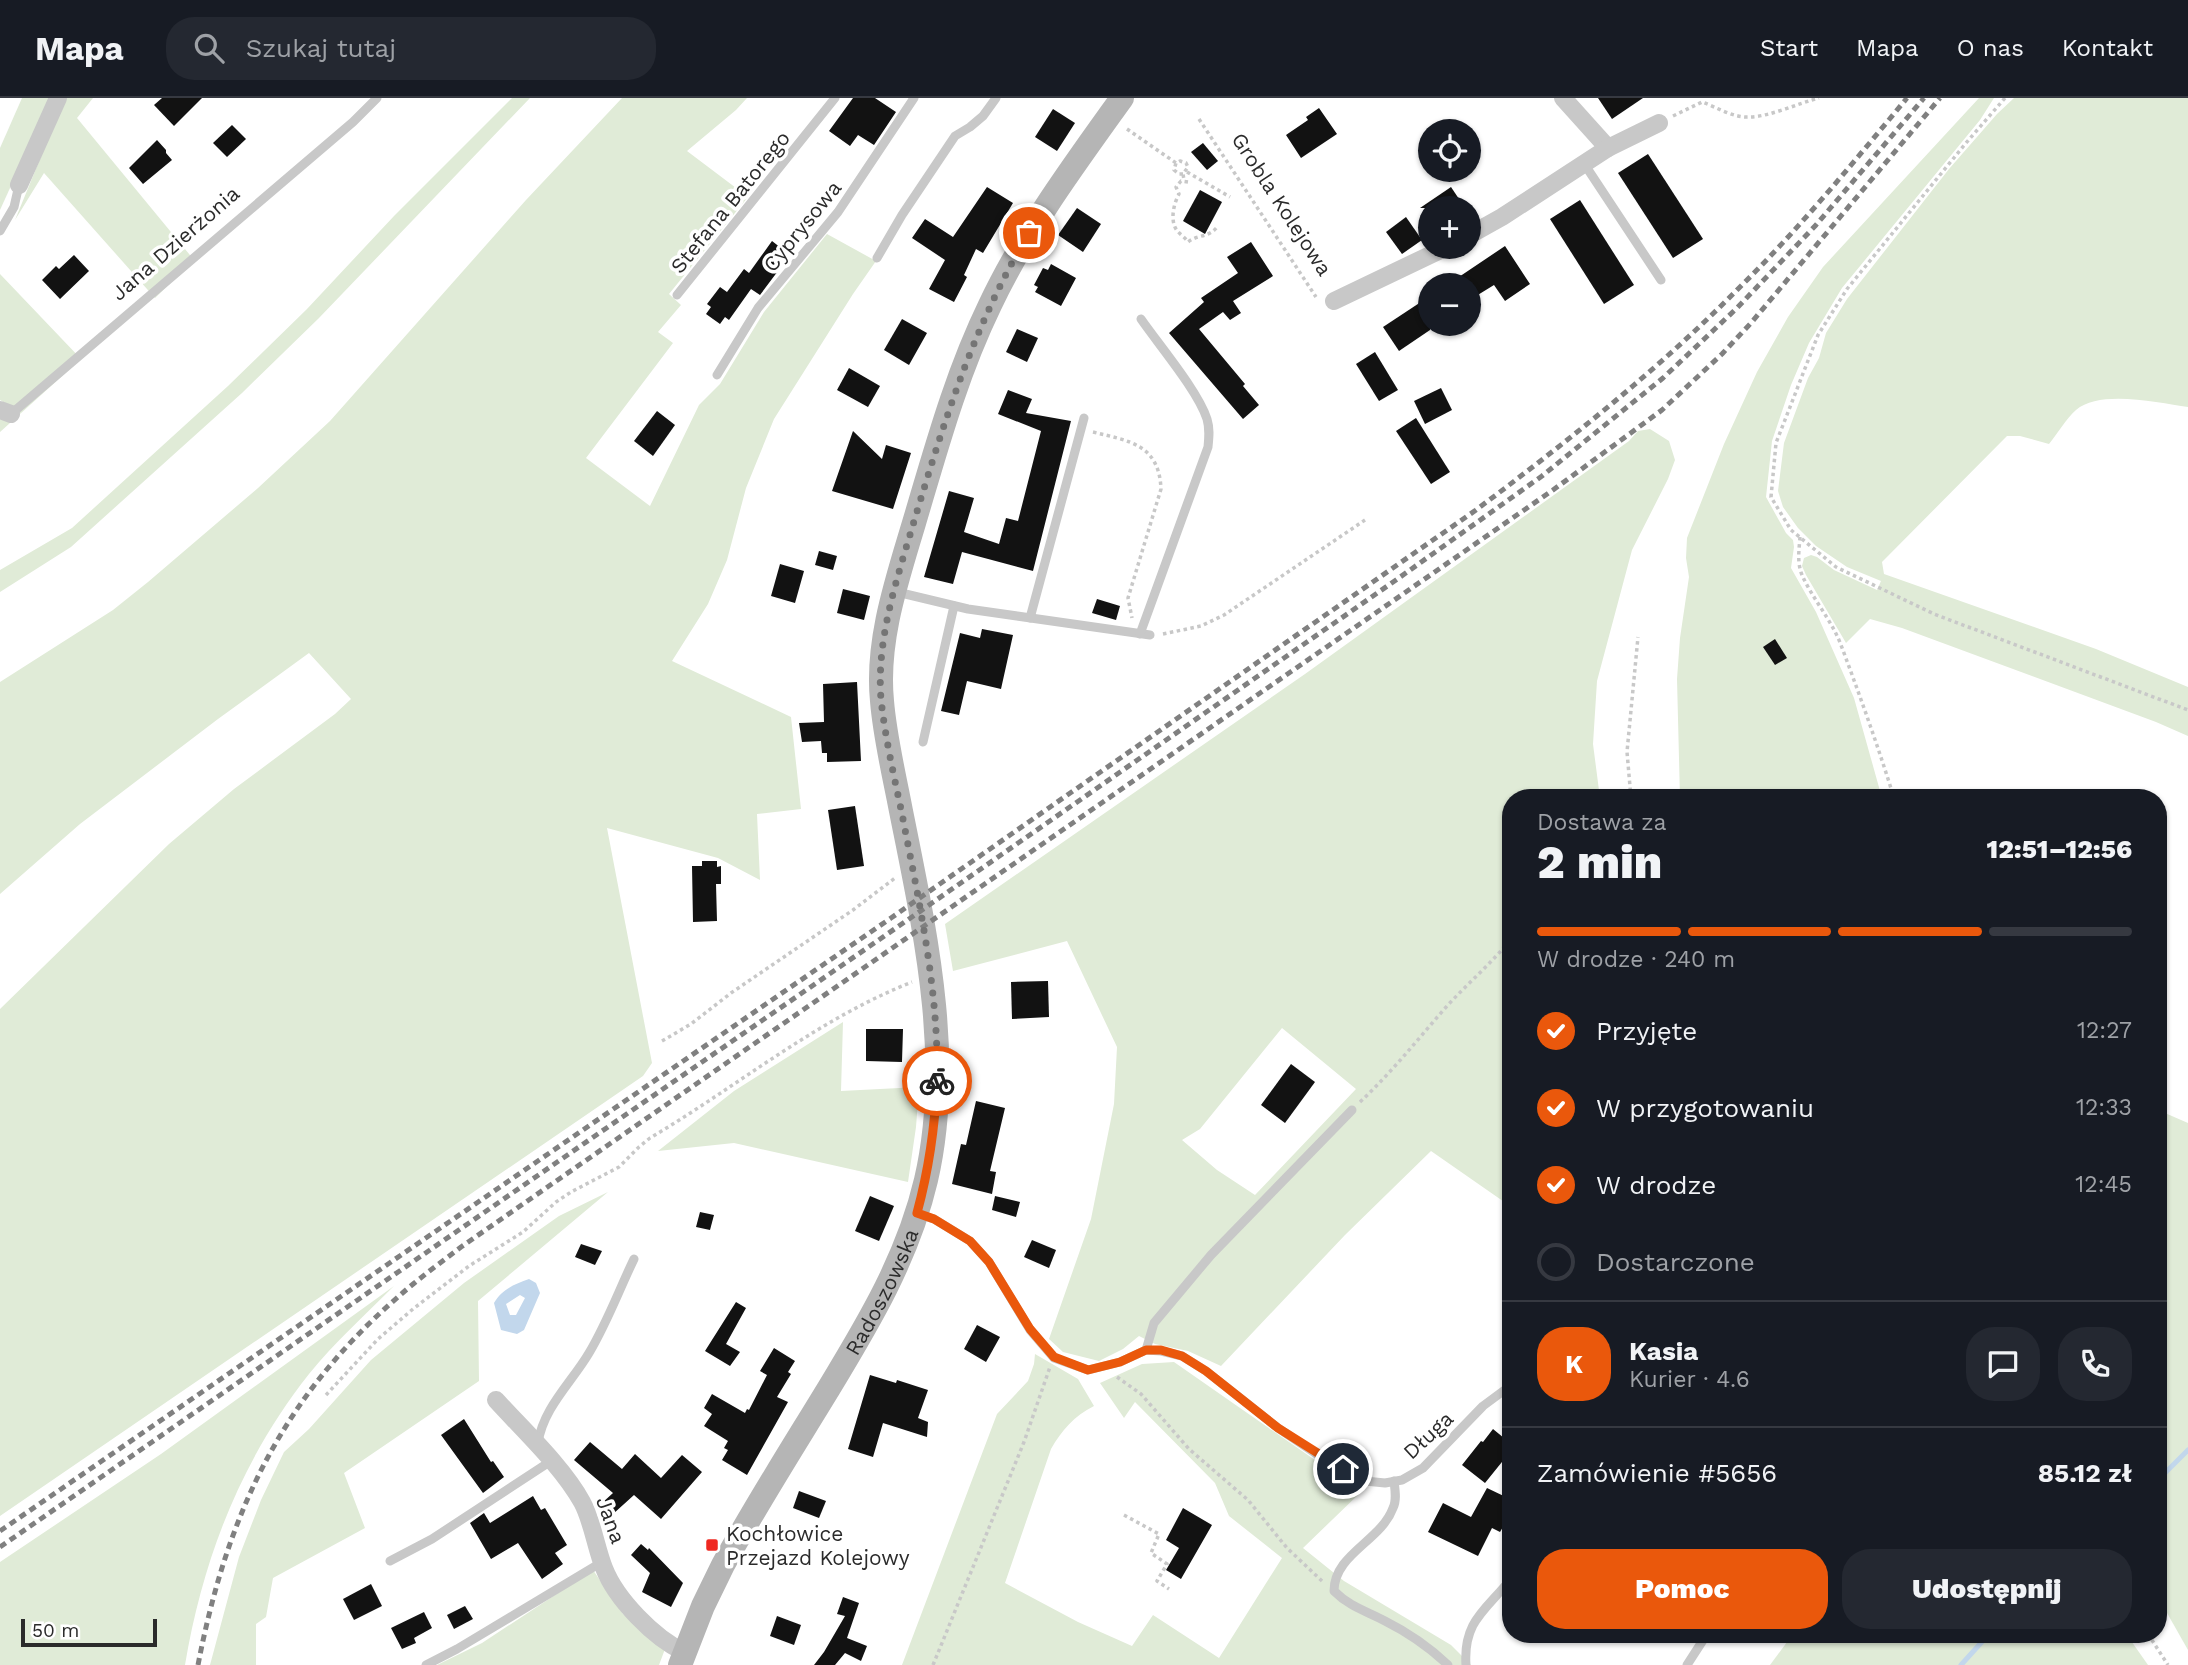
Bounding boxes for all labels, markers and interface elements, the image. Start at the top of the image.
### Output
search box [166,17,656,80]
text: Mapa [35,29,124,68]
icon: search [190,29,228,67]
text: Szukaj tutaj [246,33,396,63]
text: Start [1760,34,1818,62]
text: Mapa [1856,34,1919,62]
text: O nas [1957,34,2024,62]
text: Kontakt [2062,34,2153,62]
map controls [1418,119,1481,336]
button: locate [1418,119,1481,182]
street label: Stefana Batorego [665,126,795,278]
street label: Grobla Kolejowa [1227,128,1338,280]
street label: Cyprysowa [758,175,846,277]
street label: Jana Dzierżonia [106,180,244,305]
button: + [1418,196,1481,259]
pin [999,203,1059,263]
icon: bag [1010,214,1048,252]
button: − [1418,273,1481,336]
text: Dostawa za [1537,809,1667,836]
text: 12:51–12:56 [1987,834,2132,864]
text: 2 min [1537,835,1662,889]
text: W drodze · 240 m [1537,946,1735,973]
icon: check [1537,1012,1575,1050]
text: Przyjęte [1596,1016,1697,1046]
text: 12:27 [2077,1017,2132,1044]
courier [902,1046,972,1116]
icon: bike [918,1062,956,1100]
icon: check [1537,1089,1575,1127]
text: W przygotowaniu [1596,1093,1814,1123]
text: 12:33 [2076,1094,2132,1121]
icon: check [1537,1166,1575,1204]
text: W drodze [1596,1170,1716,1200]
text: 12:45 [2075,1171,2132,1198]
street label: Radoszowska [839,1225,923,1359]
text: Dostarczone [1596,1247,1755,1277]
button: chat [1966,1327,2040,1401]
button: phone [2058,1327,2132,1401]
text: Kasia [1629,1336,1698,1366]
text: K [1565,1349,1583,1379]
text: Kurier · 4.6 [1629,1366,1750,1393]
street label: Długa [1398,1406,1458,1464]
pin [1313,1439,1373,1499]
icon: home [1324,1450,1362,1488]
text: Zamówienie #5656 [1537,1458,1777,1488]
text: 85.12 zł [2038,1458,2132,1488]
street label: Jana [591,1493,631,1547]
place label: Kochłowice Przejazd Kolejowy [726,1521,910,1570]
marker: Kochłowice Przejazd Kolejowy [704,1537,720,1553]
button: Pomoc [1537,1549,1828,1629]
button: Udostępnij [1842,1549,2132,1629]
scale bar [21,1616,158,1648]
text: 50 m [32,1619,79,1642]

